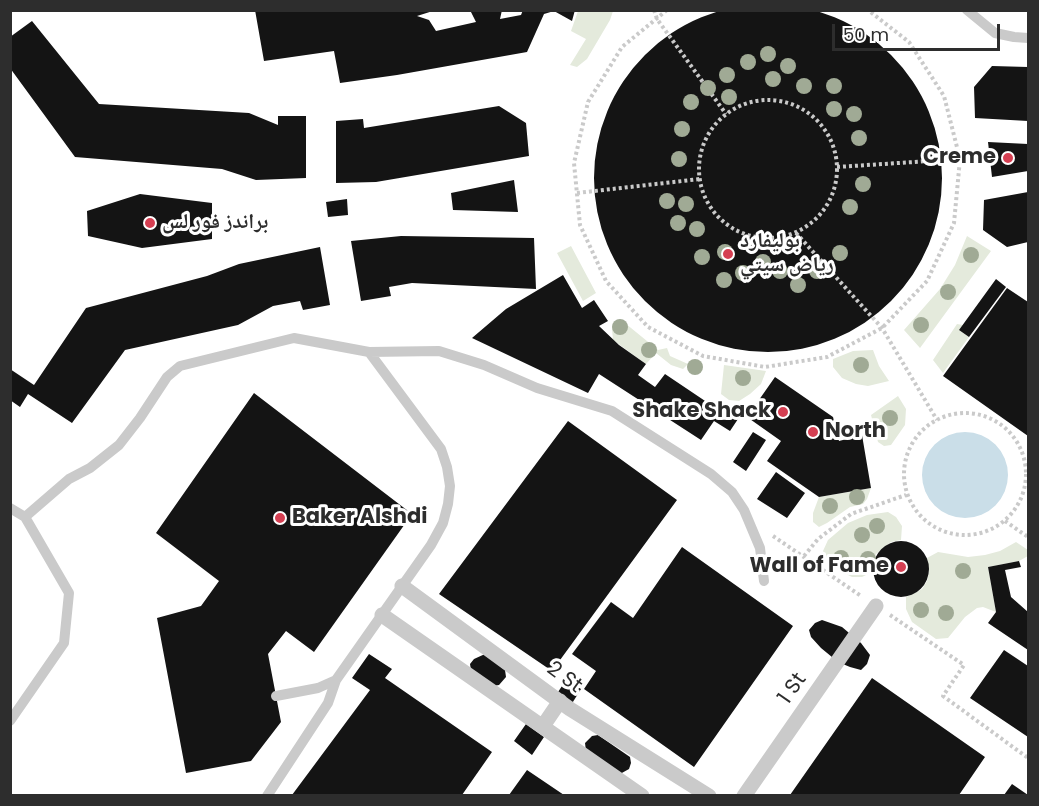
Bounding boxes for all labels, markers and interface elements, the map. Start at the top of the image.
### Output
scale bar [835,12,1003,50]
text: 50 m [843,22,889,47]
place label: Creme [923,145,996,171]
marker: Creme [1001,151,1015,165]
place label: براندز فور لس [162,210,268,236]
marker: براندز فور لس [143,216,157,230]
place label: بوليفارد رياض سيتي [740,229,834,279]
marker: بوليفارد رياض سيتي [721,247,735,261]
place label: Shake Shack [632,399,771,425]
marker: Shake Shack [776,405,790,419]
place label: North [825,419,886,445]
marker: North [806,425,820,439]
place label: Baker Alshdi [292,505,427,531]
marker: Baker Alshdi [273,511,287,525]
place label: Wall of Fame [749,554,889,580]
marker: Wall of Fame [894,560,908,574]
street label: 2 St [541,657,587,699]
street label: 1 St [773,669,813,709]

